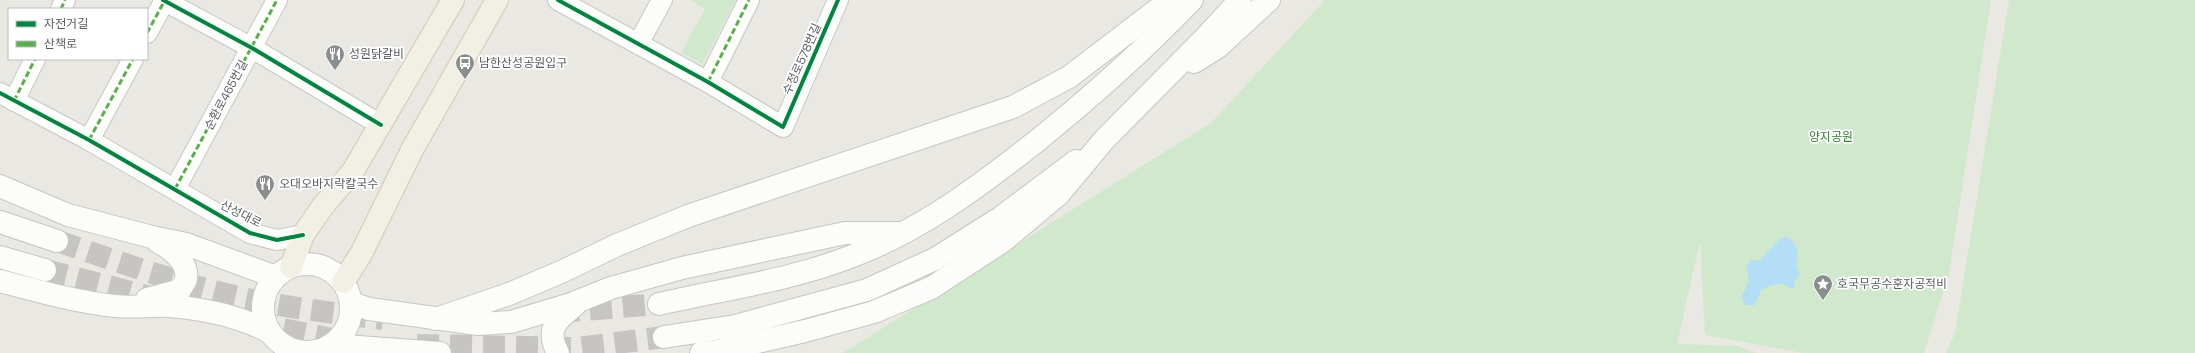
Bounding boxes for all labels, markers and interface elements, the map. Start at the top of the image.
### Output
legend [8,8,148,60]
text: 자전거길 [44,16,88,32]
street label: 수정로578번길 [779,21,825,97]
text: 산책로 [44,36,77,52]
restaurant icon: 성원닭갈비 [324,43,346,71]
place label: 성원닭갈비 [349,46,404,62]
bus stop icon: 남한산성공원입구 [454,52,476,80]
place label: 남한산성공원입구 [479,55,567,71]
street label: 순환로465번길 [201,57,251,133]
park label: 양지공원 [1809,129,1853,145]
restaurant icon: 오대오바지락칼국수 [254,173,276,201]
place label: 오대오바지락칼국수 [279,176,378,192]
street label: 산성대로 [218,197,264,231]
place icon: 호국무공수훈자공적비 [1812,273,1834,301]
place label: 호국무공수훈자공적비 [1837,276,1947,292]

